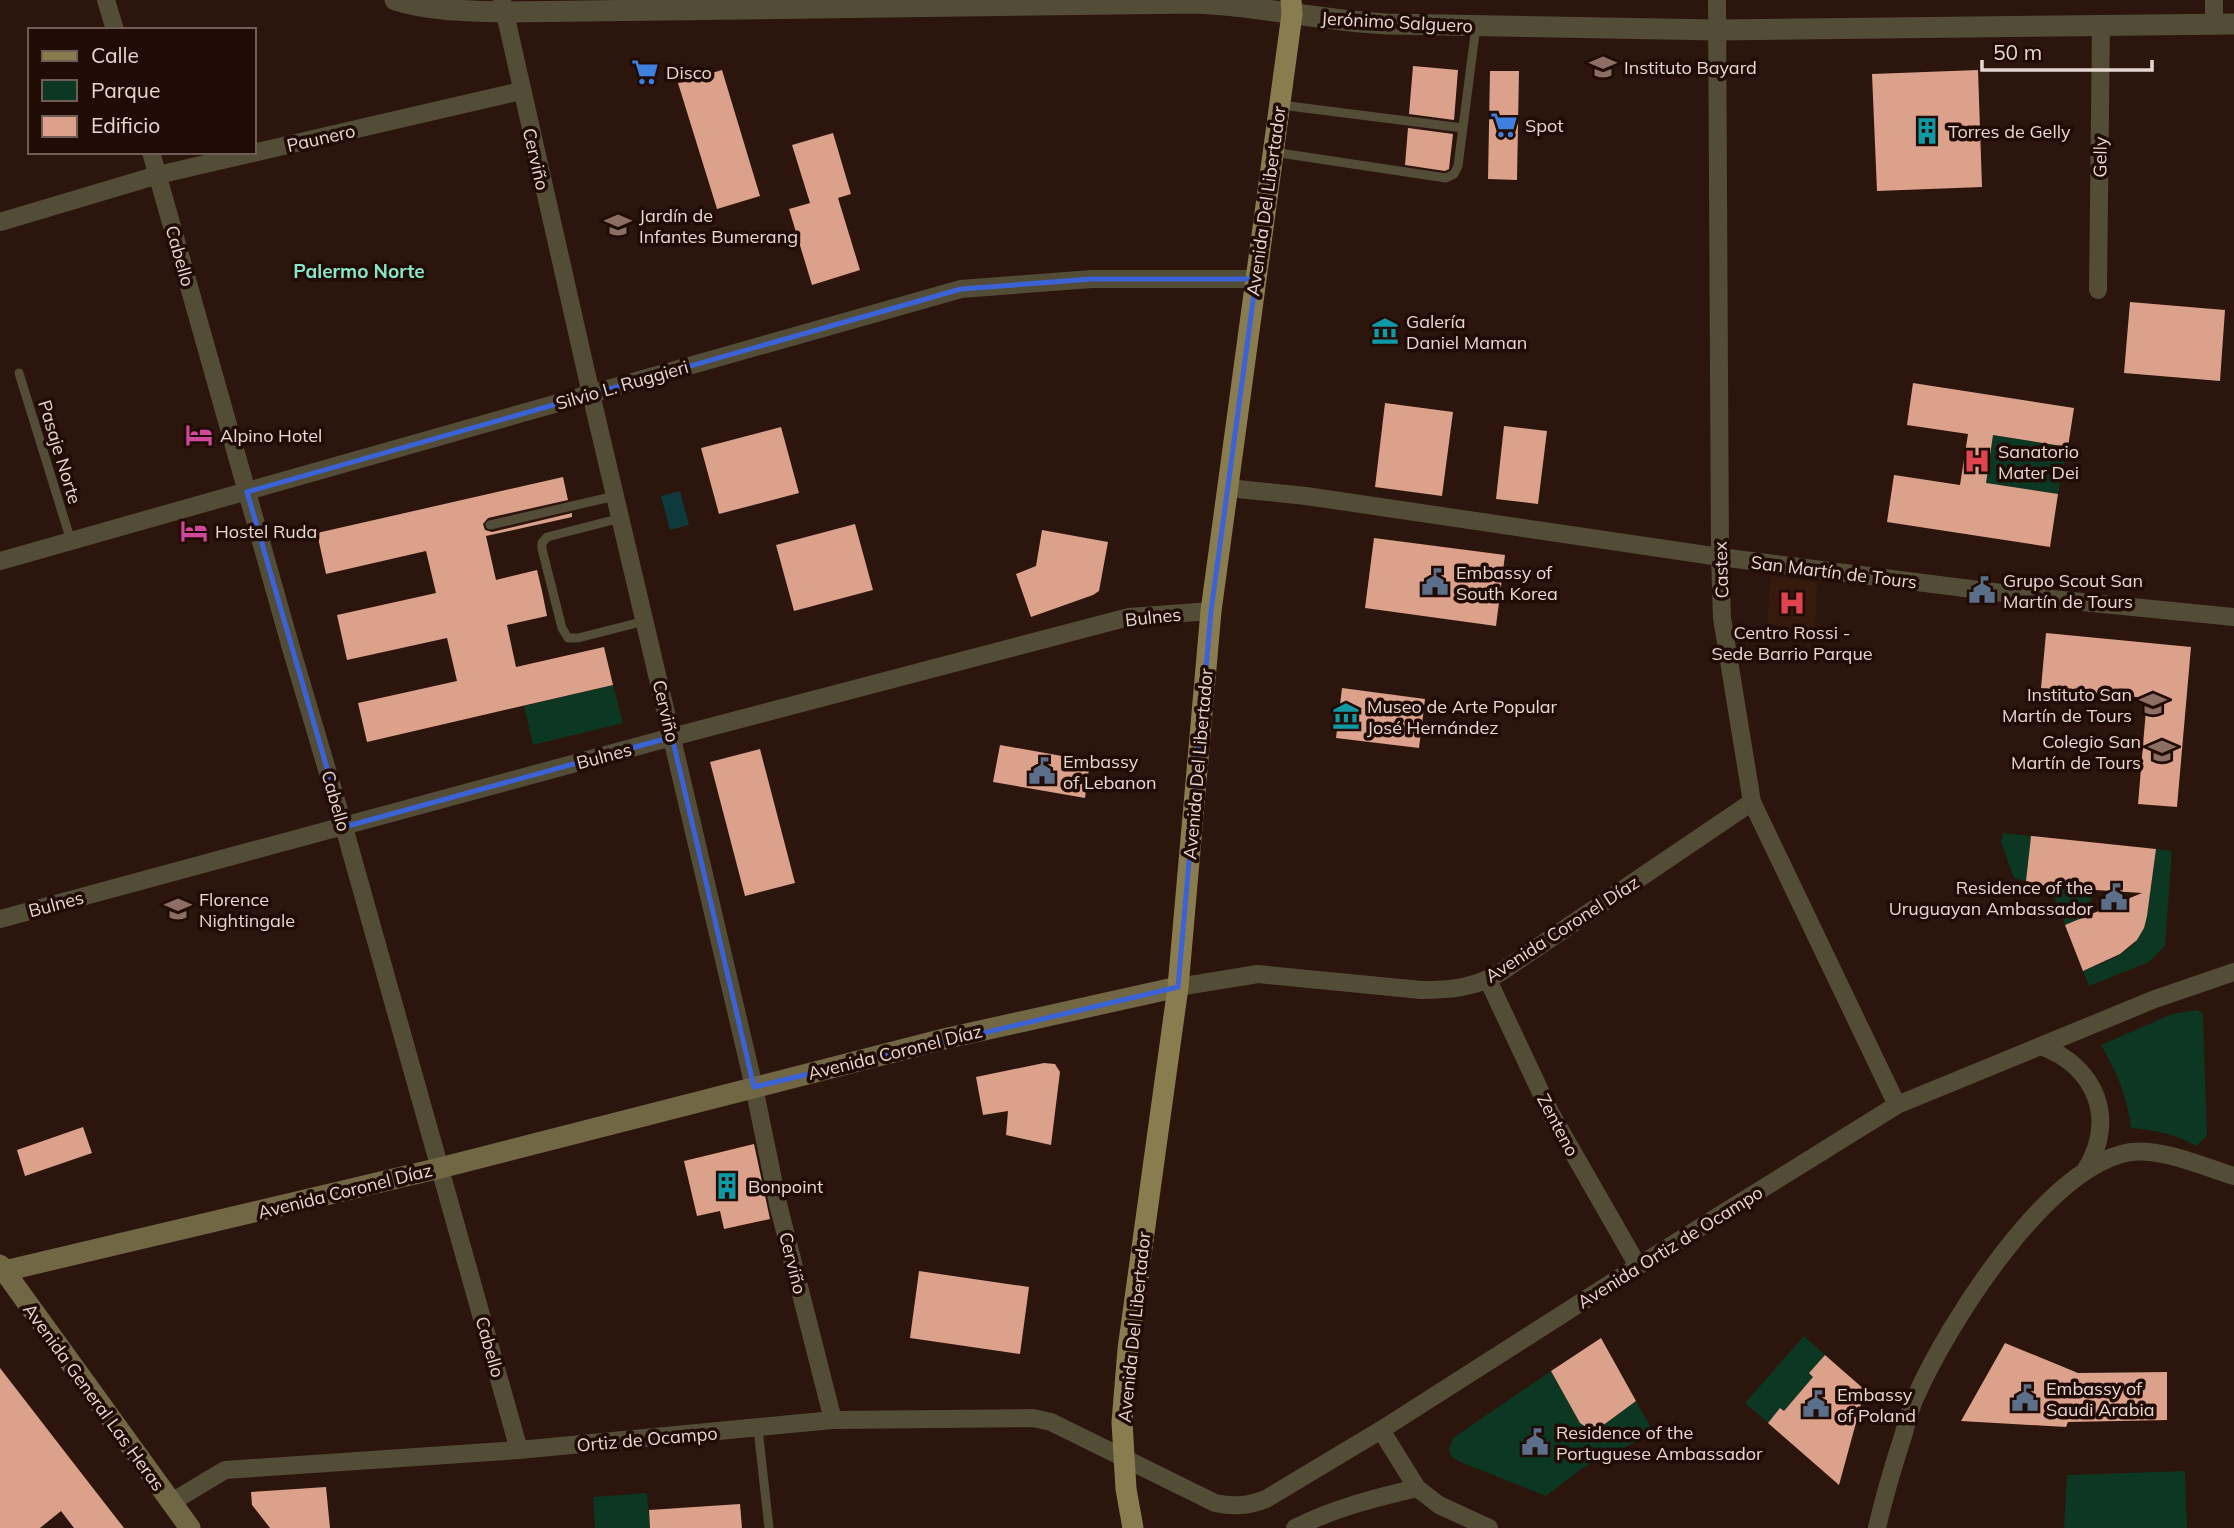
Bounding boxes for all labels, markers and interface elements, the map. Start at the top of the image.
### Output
street label: Jerónimo Salguero [1320,7,1474,37]
legend [28,28,256,154]
scale bar [1982,28,2152,72]
text: 50 m [1993,39,2042,65]
text: Calle [91,42,139,68]
school or university icon: Instituto Bayard [1588,52,1618,82]
place label: Instituto Bayard [1624,56,1757,79]
supermarket icon: Disco [630,57,660,87]
place label: Disco [666,61,712,84]
text: Parque [91,77,160,103]
street label: Avenida Del Libertador [1241,104,1291,298]
supermarket icon: Spot [1489,110,1519,140]
text: Edificio [91,112,160,138]
place label: Spot [1525,114,1564,137]
building icon: Torres de Gelly [1912,116,1942,146]
street label: Paunero [285,119,357,157]
place label: Torres de Gelly [1948,120,2071,143]
street label: Cerviño [518,126,554,192]
street label: Gelly [2088,136,2112,178]
place label: Jardín de Infantes Bumerang [639,204,798,248]
school or university icon: Jardín de Infantes Bumerang [603,210,633,240]
street label: Cabello [160,223,200,289]
district label: Palermo Norte [293,259,425,283]
place label: Galería Daniel Maman [1406,310,1527,354]
museum icon: Galería Daniel Maman [1370,316,1400,346]
street label: Silvio L. Ruggieri [553,355,691,415]
street label: Pasaje Norte [33,397,87,507]
hotel icon: Alpino Hotel [184,420,214,450]
place label: Alpino Hotel [220,424,322,447]
place label: Sanatorio Mater Dei [1998,440,2079,484]
hospital icon: Sanatorio Mater Dei [1962,446,1992,476]
hotel icon: Hostel Ruda [179,516,209,546]
place label: Hostel Ruda [215,520,317,543]
street label: Castex [1708,541,1733,599]
street label: San Martín de Tours [1750,550,1918,594]
place label: Embassy of South Korea [1456,561,1558,605]
public building icon: Embassy of South Korea [1420,567,1450,597]
place label: Grupo Scout San Martín de Tours [2003,569,2143,613]
public building icon: Grupo Scout San Martín de Tours [1967,575,1997,605]
hospital icon: Centro Rossi - Sede Barrio Parque [1777,588,1807,618]
street label: Bulnes [1124,603,1182,631]
place label: Centro Rossi - Sede Barrio Parque [1711,621,1873,665]
street label: Avenida Del Libertador [1178,667,1218,861]
street label: Cerviño [648,678,684,744]
place label: Instituto San Martín de Tours [2002,683,2132,727]
school or university icon: Instituto San Martín de Tours [2138,689,2168,719]
place label: Museo de Arte Popular José Hernández [1367,695,1558,739]
museum icon: Museo de Arte Popular José Hernández [1331,701,1361,731]
place label: Colegio San Martín de Tours [2011,730,2141,774]
school or university icon: Colegio San Martín de Tours [2147,736,2177,766]
street label: Bulnes [574,738,634,774]
place label: Embassy of Lebanon [1063,750,1156,794]
public building icon: Embassy of Lebanon [1027,756,1057,786]
street label: Cabello [316,768,356,834]
street label: Avenida Coronel Díaz [1481,871,1643,987]
place label: Residence of the Uruguayan Ambassador [1889,876,2093,920]
public building icon: Residence of the Uruguayan Ambassador [2099,882,2129,912]
street label: Bulnes [26,886,86,922]
place label: Florence Nightingale [199,888,295,932]
school or university icon: Florence Nightingale [163,894,193,924]
street label: Avenida Coronel Díaz [805,1019,985,1085]
street label: Zenteno [1532,1090,1584,1160]
street label: Avenida Coronel Díaz [255,1158,435,1224]
building icon: Bonpoint [712,1171,742,1201]
place label: Bonpoint [748,1175,823,1198]
street label: Avenida Ortiz de Ocampo [1573,1180,1767,1314]
street label: Cerviño [774,1230,812,1296]
street label: Avenida Del Libertador [1113,1230,1156,1424]
street label: Avenida General Las Heras [18,1299,170,1495]
street label: Cabello [470,1314,510,1380]
place label: Embassy of Saudi Arabia [2046,1377,2155,1421]
place label: Embassy of Poland [1837,1383,1916,1427]
public building icon: Embassy of Saudi Arabia [2010,1383,2040,1413]
public building icon: Embassy of Poland [1801,1389,1831,1419]
street label: Ortiz de Ocampo [576,1421,718,1457]
place label: Residence of the Portuguese Ambassador [1556,1421,1763,1465]
public building icon: Residence of the Portuguese Ambassador [1520,1427,1550,1457]

